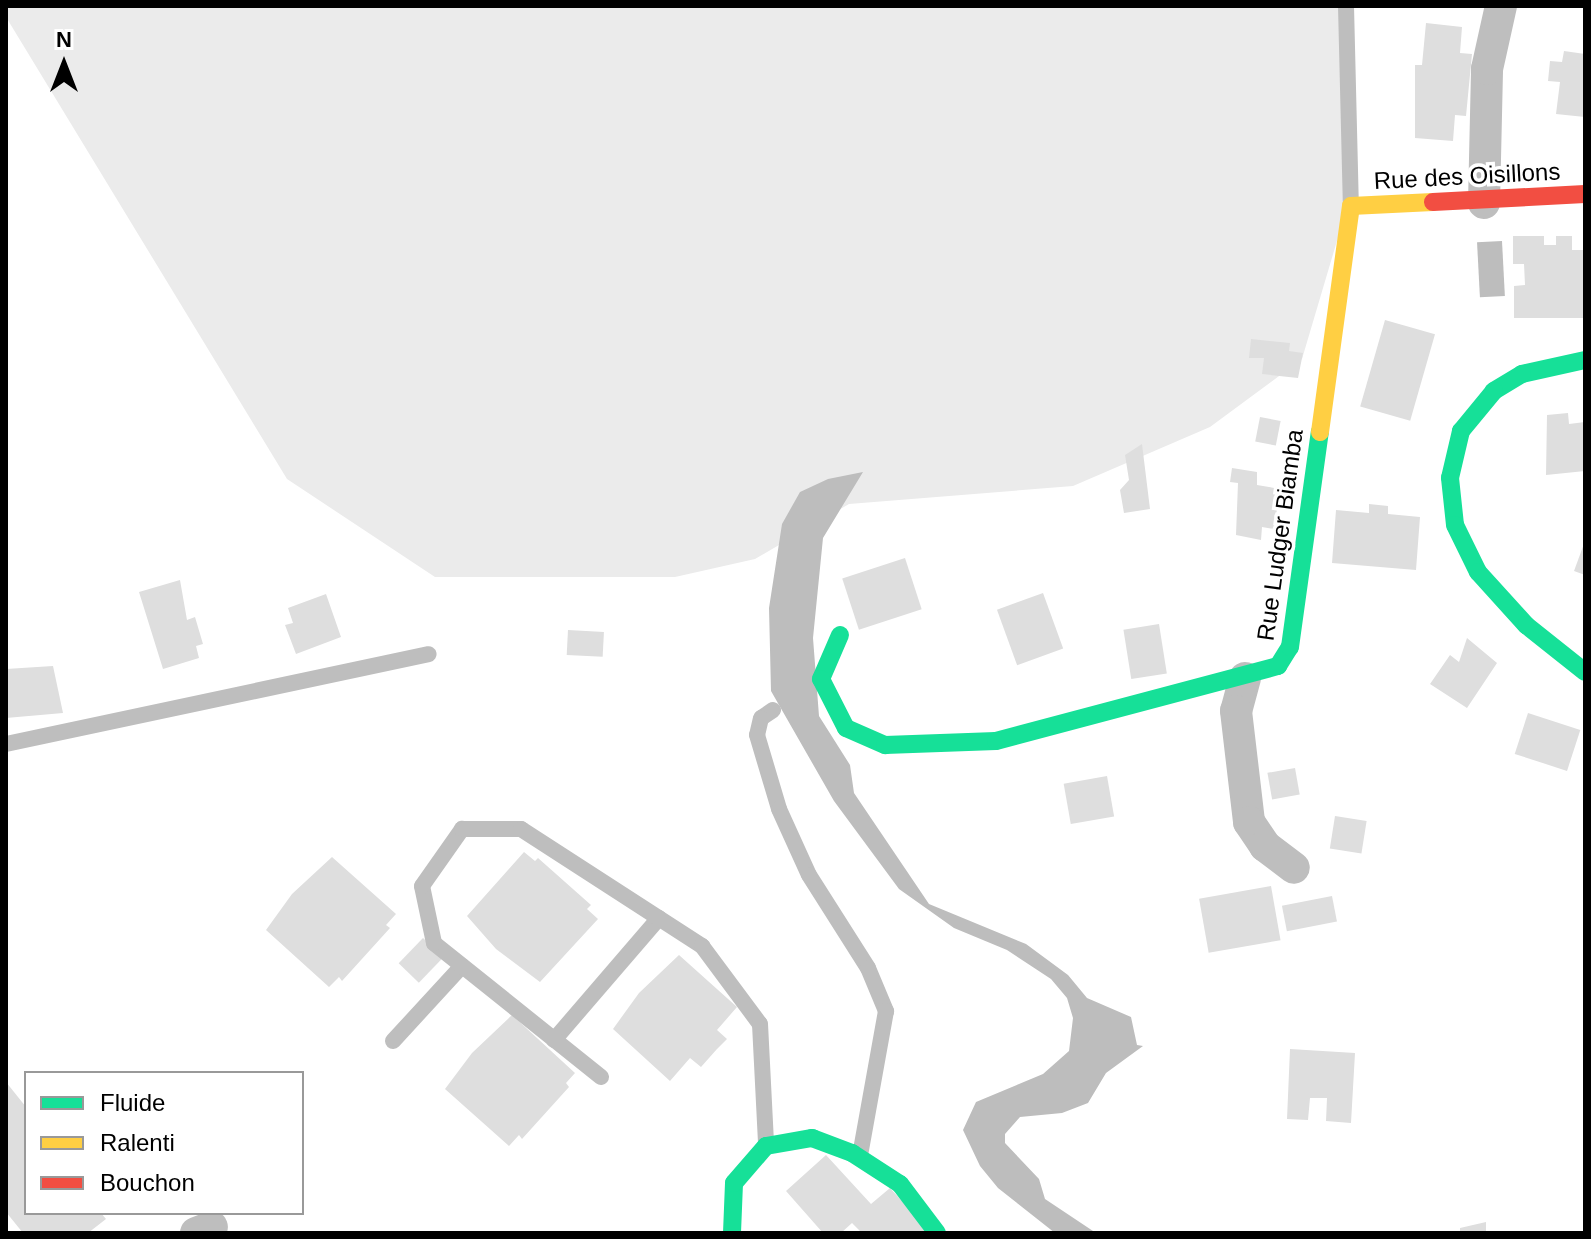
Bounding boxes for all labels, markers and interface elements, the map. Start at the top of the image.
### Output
north arrow [24,24,104,104]
text: N [56,27,72,52]
street label: Rue des Oisillons [1373,157,1561,195]
street label: Rue Ludger Biamba [1251,427,1309,643]
legend [24,1071,304,1215]
text: Fluide [100,1089,165,1116]
text: Ralenti [100,1129,175,1156]
text: Bouchon [100,1169,195,1196]

